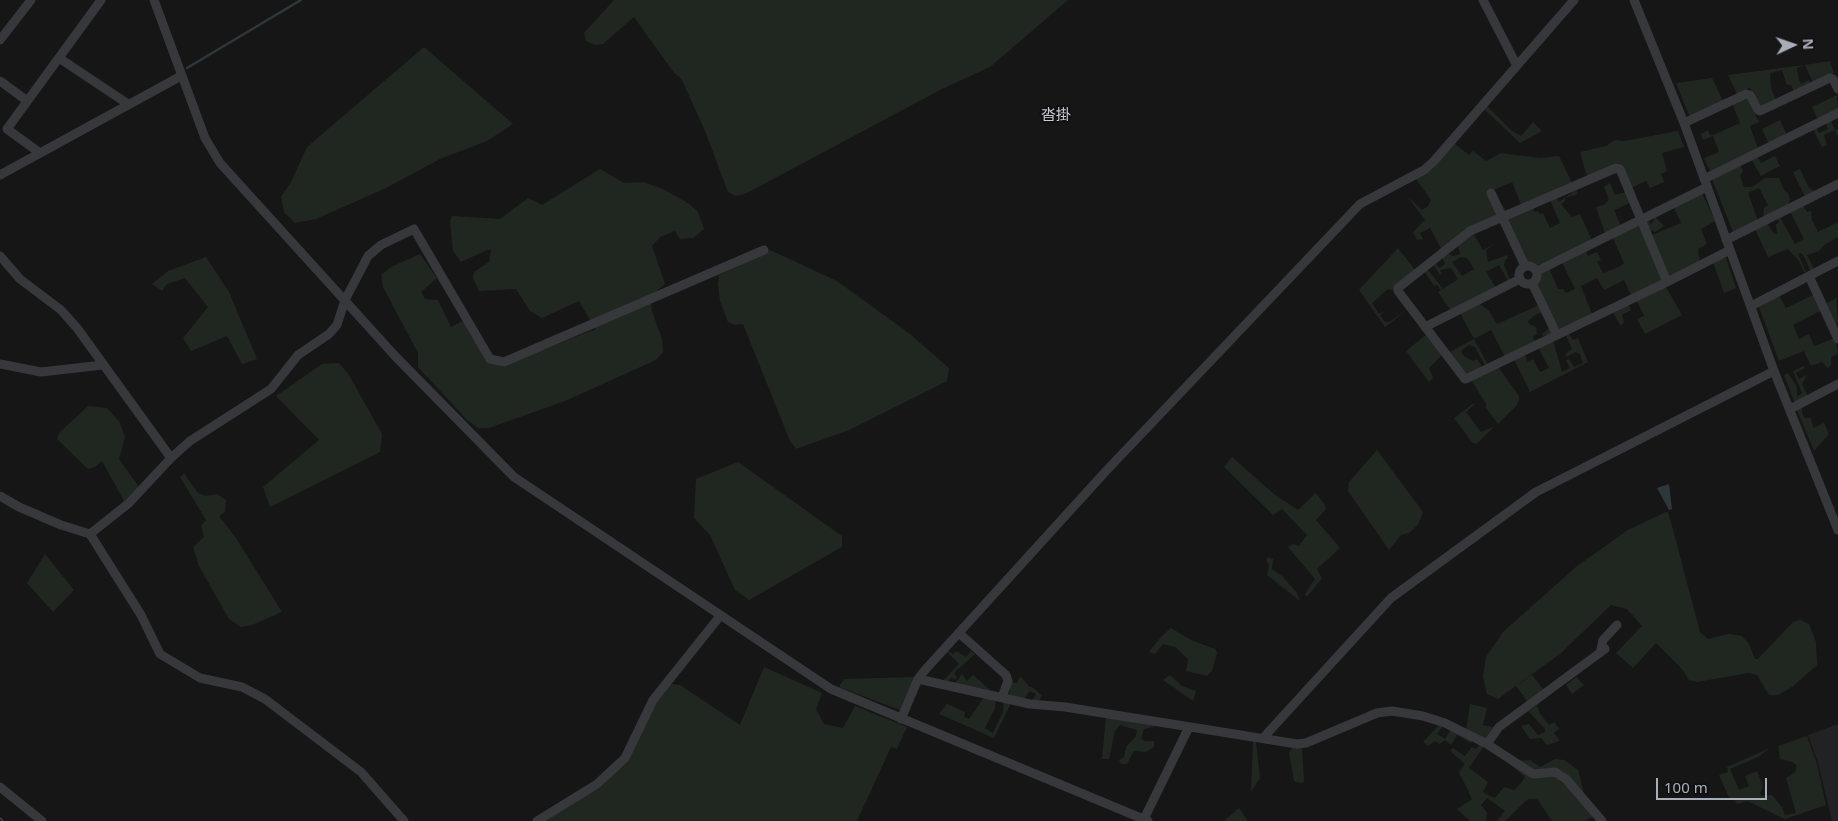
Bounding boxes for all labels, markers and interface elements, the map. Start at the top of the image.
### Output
north arrow [1768,20,1818,70]
text: N [1799,38,1818,50]
district label: 沓掛 [1041,107,1071,125]
scale bar [1658,768,1769,800]
text: 100 m [1664,777,1708,797]

